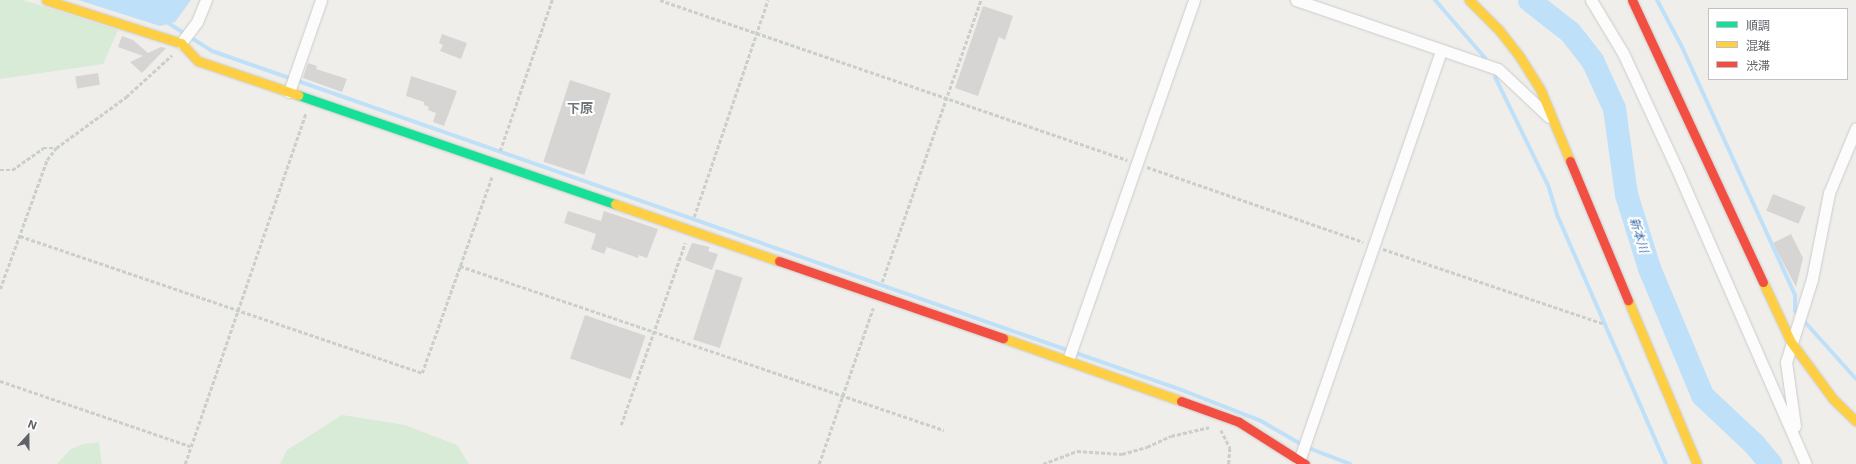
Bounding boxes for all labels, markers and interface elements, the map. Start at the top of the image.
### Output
legend [1708,8,1848,80]
text: 順調 [1746,18,1770,33]
text: 混雑 [1746,38,1770,53]
text: 渋滞 [1746,58,1770,73]
district label: 下原 [567,100,593,116]
water label: 新本川 [1627,216,1651,254]
north arrow [8,416,48,456]
text: N [26,417,39,433]

